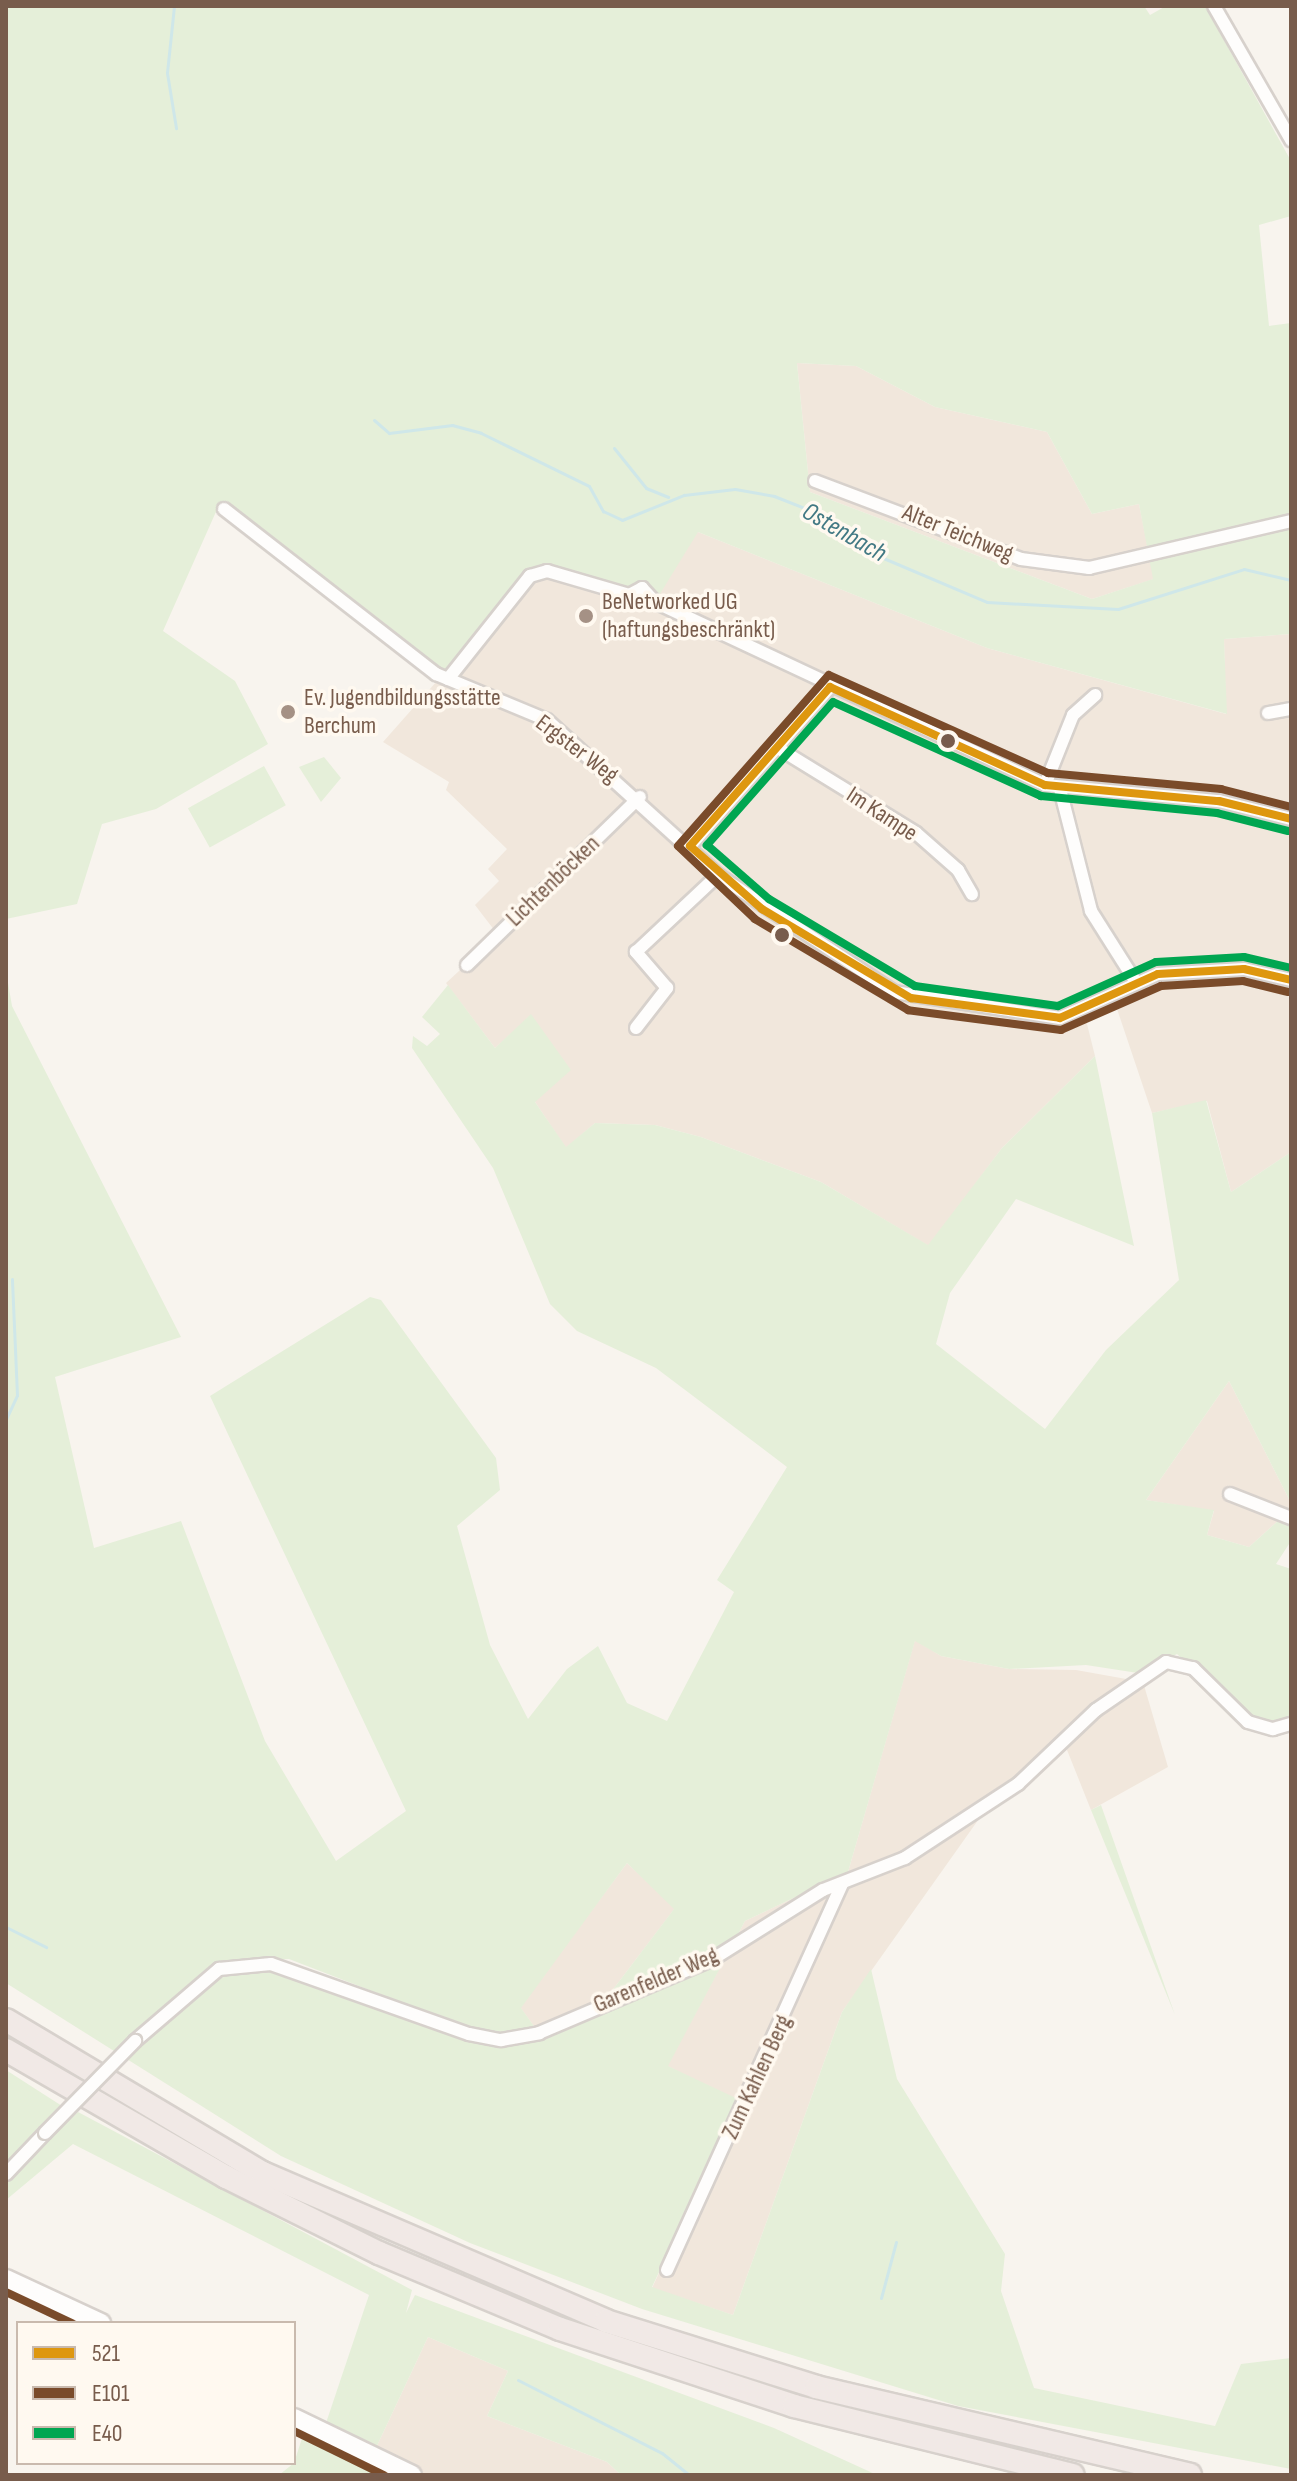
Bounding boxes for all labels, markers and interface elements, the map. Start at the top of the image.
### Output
water label: Ostenbach [796,496,892,570]
street label: Alter Teichweg [898,498,1018,568]
place label: BeNetworked UG (haftungsbeschränkt) [602,588,775,644]
marker: BeNetworked UG (haftungsbeschränkt) [577,607,595,625]
place label: Ev. Jugendbildungsstätte Berchum [304,684,501,740]
marker: Ev. Jugendbildungsstätte Berchum [279,703,297,721]
street label: Ergster Weg [530,709,624,789]
unlabelled marker [940,733,956,749]
street label: Im Kampe [841,780,923,848]
street label: Lichtenböcken [500,829,606,933]
unlabelled marker [774,927,790,943]
street label: Garenfelder Weg [589,1941,723,2019]
street label: Zum Kahlen Berg [716,2010,798,2144]
legend [16,2321,296,2465]
text: 521 [92,2339,120,2368]
text: E101 [92,2379,129,2408]
text: E40 [92,2419,122,2448]

